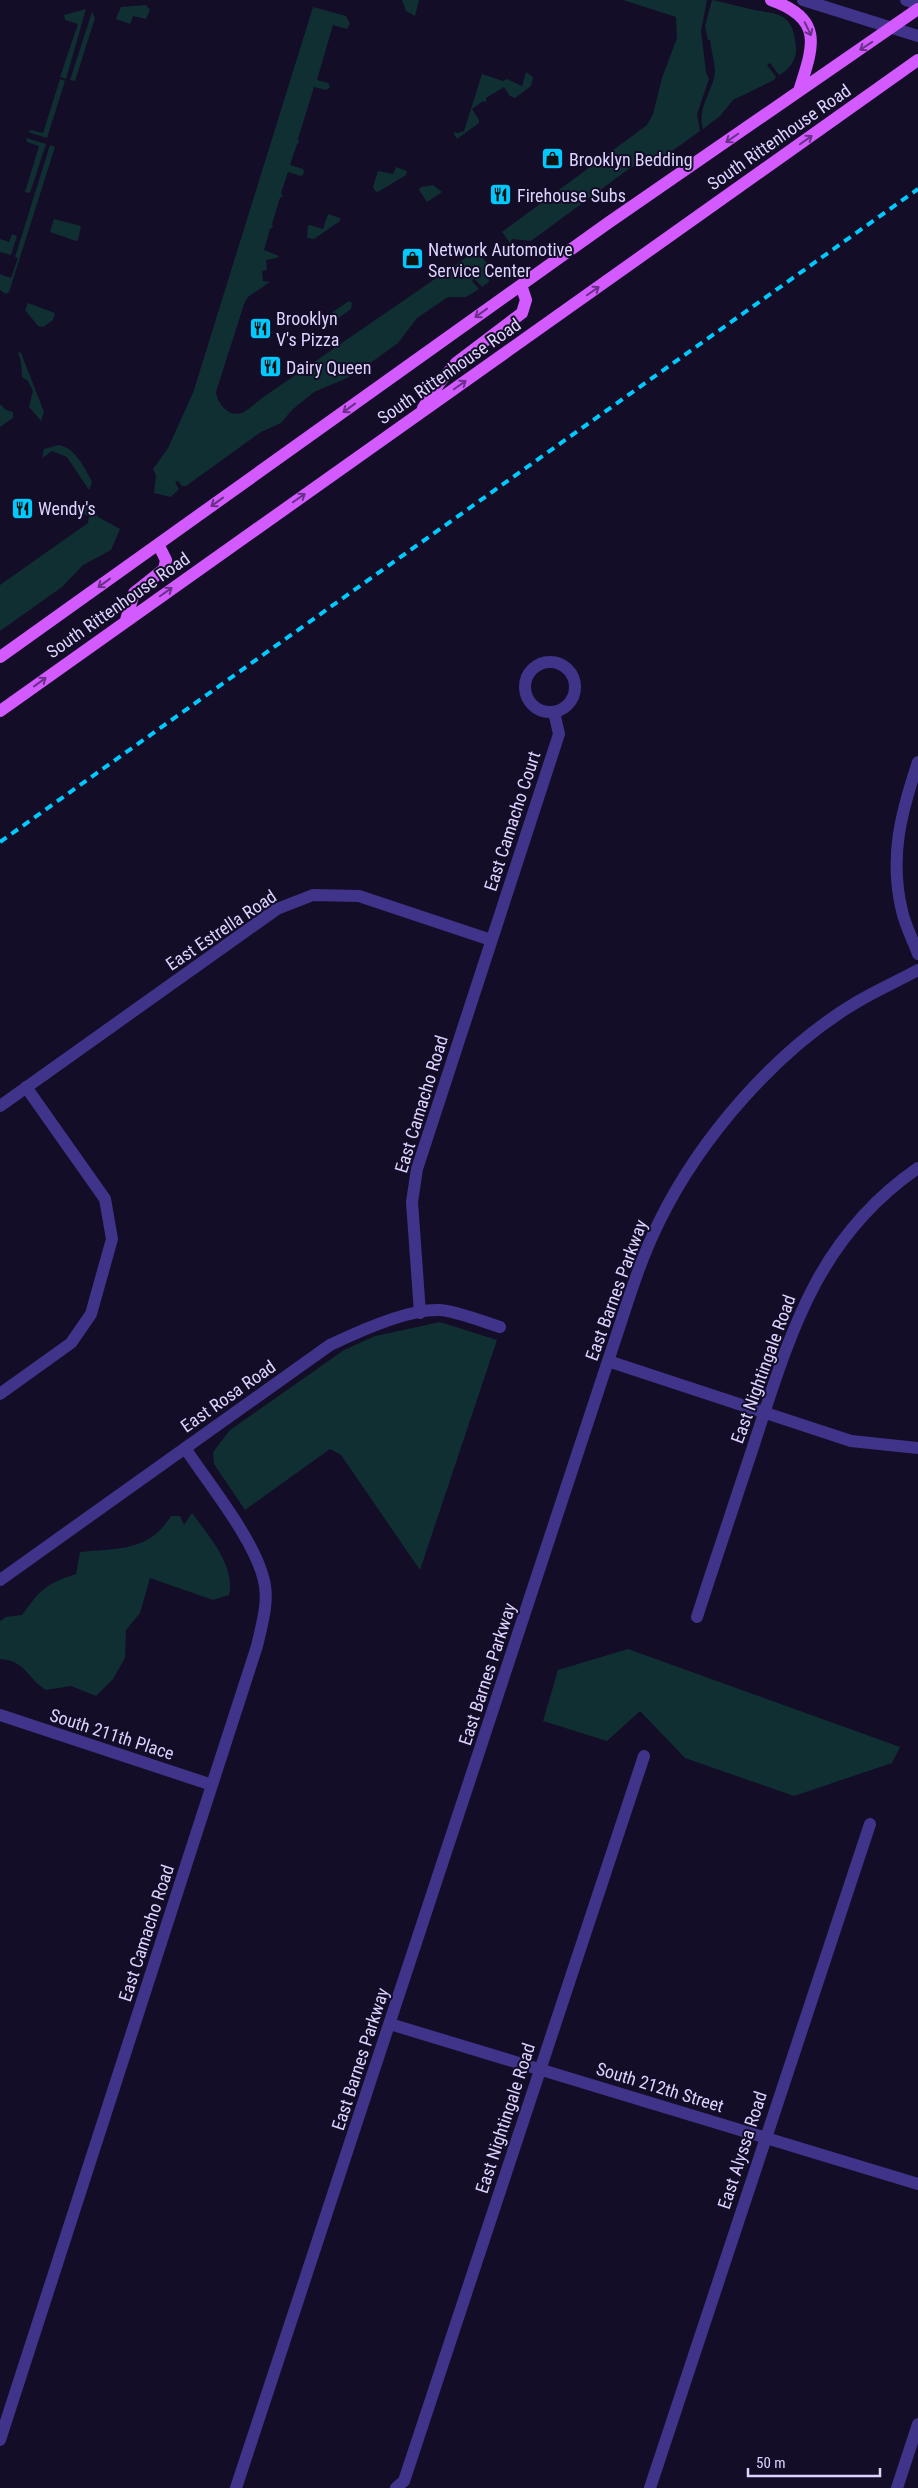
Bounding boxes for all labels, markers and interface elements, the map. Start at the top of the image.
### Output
one-way arrow [803,21,813,36]
one-way arrow [859,41,873,51]
street label: South Rittenhouse Road [703,80,855,194]
one-way arrow [725,133,739,143]
one-way arrow [798,135,812,145]
shop icon: Brooklyn Bedding [541,147,565,171]
place label: Brooklyn Bedding [569,149,693,170]
restaurant icon: Firehouse Subs [489,183,513,207]
place label: Firehouse Subs [517,185,626,206]
place label: Network Automotive Service Center [428,239,573,281]
shop icon: Network Automotive Service Center [400,247,424,271]
one-way arrow [585,286,599,296]
place label: Brooklyn V's Pizza [276,308,339,350]
one-way arrow [474,308,488,318]
street label: South Rittenhouse Road [373,314,525,428]
restaurant icon: Brooklyn V's Pizza [248,316,272,340]
restaurant icon: Dairy Queen [258,355,282,379]
place label: Dairy Queen [286,357,371,378]
one-way arrow [453,380,467,390]
one-way arrow [342,403,356,413]
one-way arrow [291,493,305,504]
restaurant icon: Wendy's [10,496,34,520]
one-way arrow [210,497,224,507]
place label: Wendy's [38,498,96,519]
street label: South Rittenhouse Road [42,548,194,662]
one-way arrow [97,578,111,588]
one-way arrow [159,587,173,597]
one-way arrow [33,677,47,687]
street label: East Camacho Court [480,749,544,893]
street label: East Estrella Road [162,885,280,975]
street label: East Camacho Road [390,1033,452,1175]
street label: East Barnes Parkway [581,1216,651,1363]
street label: East Nightingale Road [726,1292,800,1446]
street label: East Rosa Road [177,1356,279,1436]
street label: East Barnes Parkway [454,1600,520,1748]
street label: South 211th Place [47,1704,177,1764]
street label: East Camacho Road [114,1862,178,2004]
street label: East Barnes Parkway [327,1985,393,2133]
street label: East Nightingale Road [471,2040,539,2196]
street label: South 212th Street [594,2058,726,2116]
street label: East Alyssa Road [713,2088,771,2212]
scale bar [748,2446,880,2478]
text: 50 m [756,2454,786,2472]

